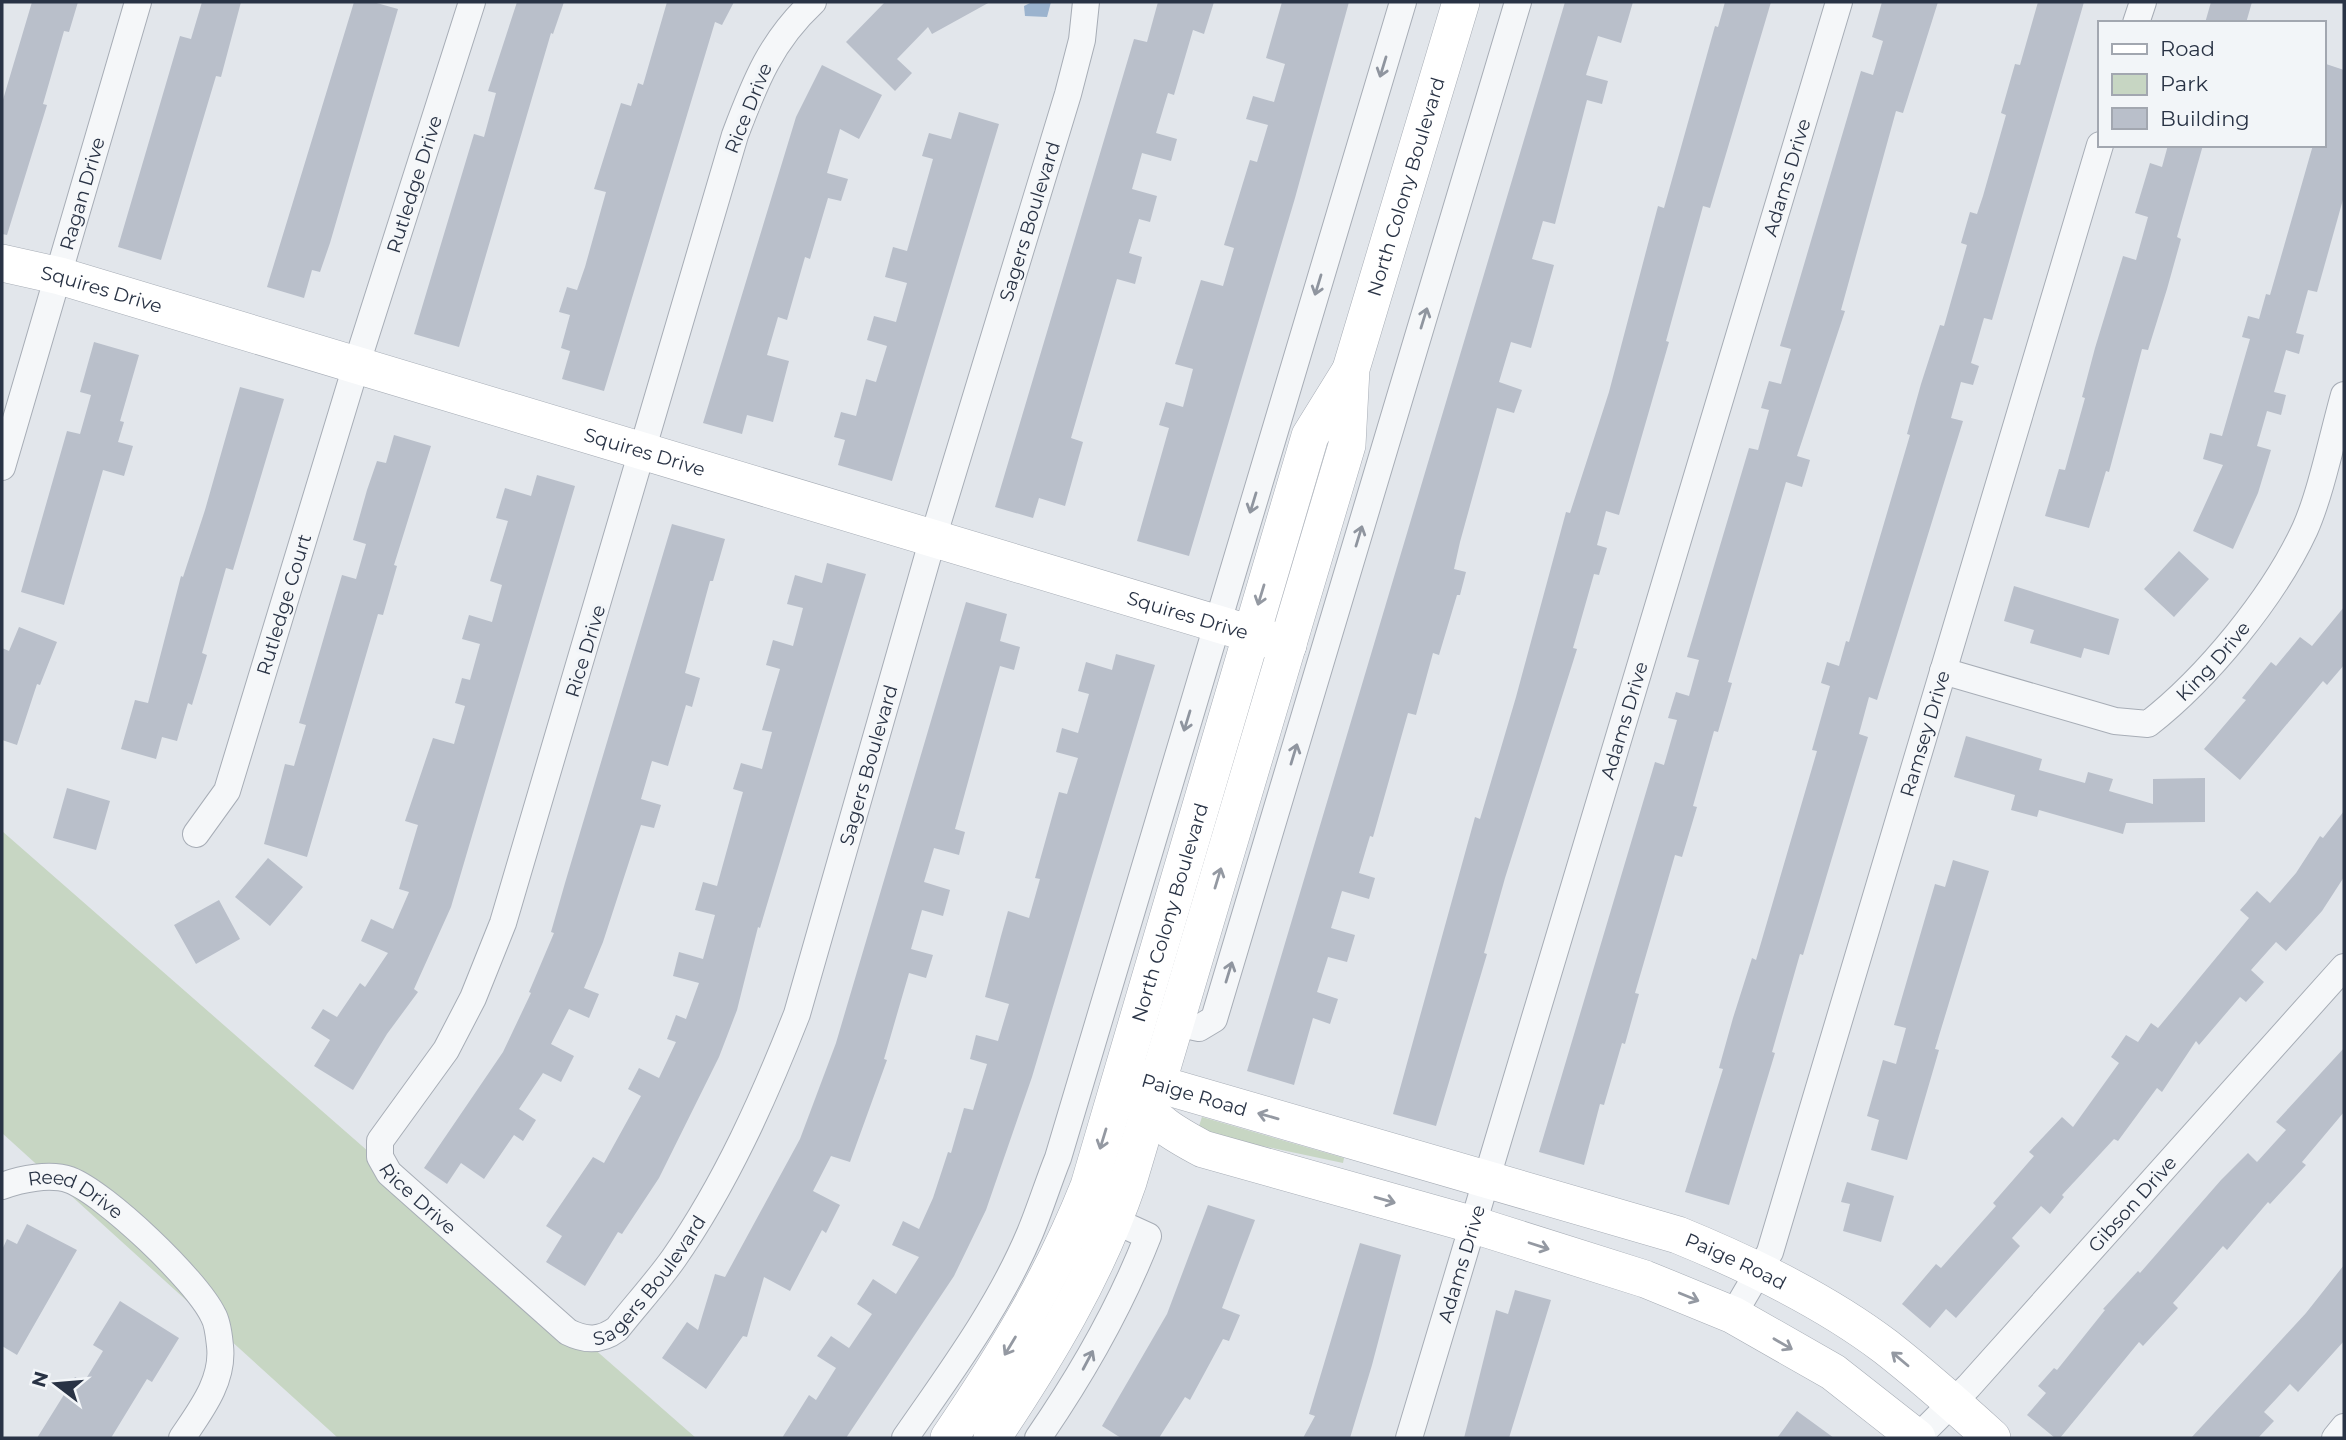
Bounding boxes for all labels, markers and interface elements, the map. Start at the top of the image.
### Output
legend [2098,21,2325,147]
text: Road [2160,36,2215,61]
one-way arrow [1376,56,1389,78]
street label: Rice Drive [720,60,777,157]
text: Park [2160,71,2208,96]
street label: North Colony Boulevard [1362,75,1450,299]
text: Building [2160,106,2250,131]
street label: Rutledge Drive [382,113,447,256]
street label: Adams Drive [1758,116,1815,239]
street label: Ragan Drive [55,134,110,253]
street label: Sagers Boulevard [995,139,1065,304]
street label: Squires Drive [39,261,165,318]
one-way arrow [1310,274,1323,296]
one-way arrow [1418,307,1431,329]
street label: Squires Drive [581,423,708,481]
one-way arrow [1245,492,1258,514]
one-way arrow [1353,525,1366,547]
street label: Rutledge Court [252,531,316,678]
one-way arrow [1254,584,1267,606]
street label: Squires Drive [1124,586,1251,644]
street label: Rice Drive [561,602,610,700]
street label: King Drive [2171,617,2255,706]
street label: Adams Drive [1596,659,1653,782]
street label: Ramsey Drive [1895,668,1955,800]
street label: Sagers Boulevard [835,682,903,848]
one-way arrow [1180,710,1193,732]
one-way arrow [1288,743,1301,765]
street label: North Colony Boulevard [1127,800,1213,1025]
one-way arrow [1213,867,1226,889]
one-way arrow [1223,961,1236,983]
street label: Paige Road [1139,1069,1250,1121]
one-way arrow [1257,1108,1279,1121]
one-way arrow [1095,1128,1108,1150]
street label: Gibson Drive [2083,1151,2182,1257]
street label: Rice Drive [374,1160,461,1239]
street label: Reed Drive [26,1166,128,1224]
one-way arrow [1374,1195,1396,1208]
street label: Adams Drive [1433,1202,1490,1325]
street label: Sagers Boulevard [591,1211,711,1351]
street label: Paige Road [1682,1228,1790,1295]
one-way arrow [1528,1240,1550,1253]
one-way arrow [1677,1291,1699,1304]
one-way arrow [1003,1336,1017,1356]
one-way arrow [1772,1337,1792,1351]
north arrow [21,1349,91,1419]
one-way arrow [1081,1351,1095,1371]
one-way arrow [1892,1351,1910,1367]
text: N [27,1369,53,1390]

